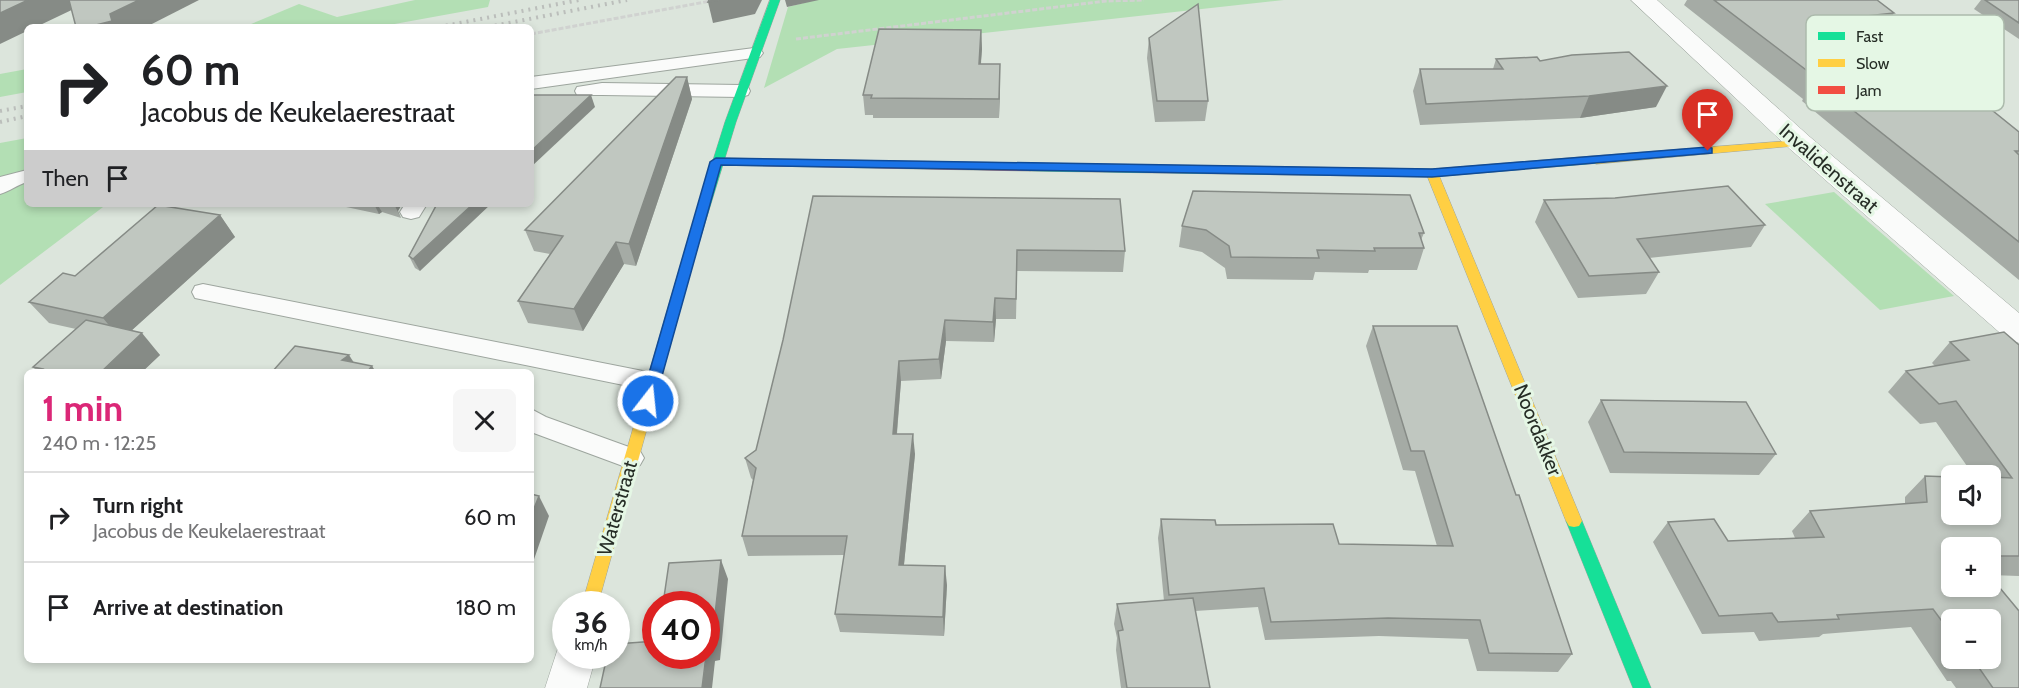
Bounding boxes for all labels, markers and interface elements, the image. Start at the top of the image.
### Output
legend [1806,15,2004,111]
text: Fast [1856,27,1884,46]
text: 60 m [141,44,240,96]
icon: right [42,48,120,126]
text: Slow [1856,54,1890,73]
text: Jam [1855,81,1882,100]
pin [1682,89,1733,151]
text: Jacobus de Keukelaerestraat [141,96,455,129]
icon: arrive [1691,98,1724,131]
street label: Invalidenstraat [1774,118,1884,218]
icon: arrive [101,162,134,195]
text: Then [42,165,89,192]
position arrow [616,369,680,433]
street label: Noordakker [1509,381,1567,480]
text: 1 min [42,386,123,430]
button: close [453,389,516,452]
text: 240 m · 12:25 [42,431,156,455]
street label: Waterstraat [592,457,642,558]
map controls [1941,465,2001,669]
button: sound [1941,465,2001,525]
text: Turn right [93,492,183,519]
icon: right [42,501,75,534]
text: 60 m [464,504,516,531]
text: Jacobus de Keukelaerestraat [93,519,326,543]
button: + [1941,537,2001,597]
icon: arrive [42,591,75,624]
speed limit sign: 40 [642,591,720,669]
text: Arrive at destination [93,594,283,621]
text: 180 m [456,594,516,621]
text: 36 [574,604,608,641]
button: − [1941,609,2001,669]
text: km/h [575,636,607,654]

